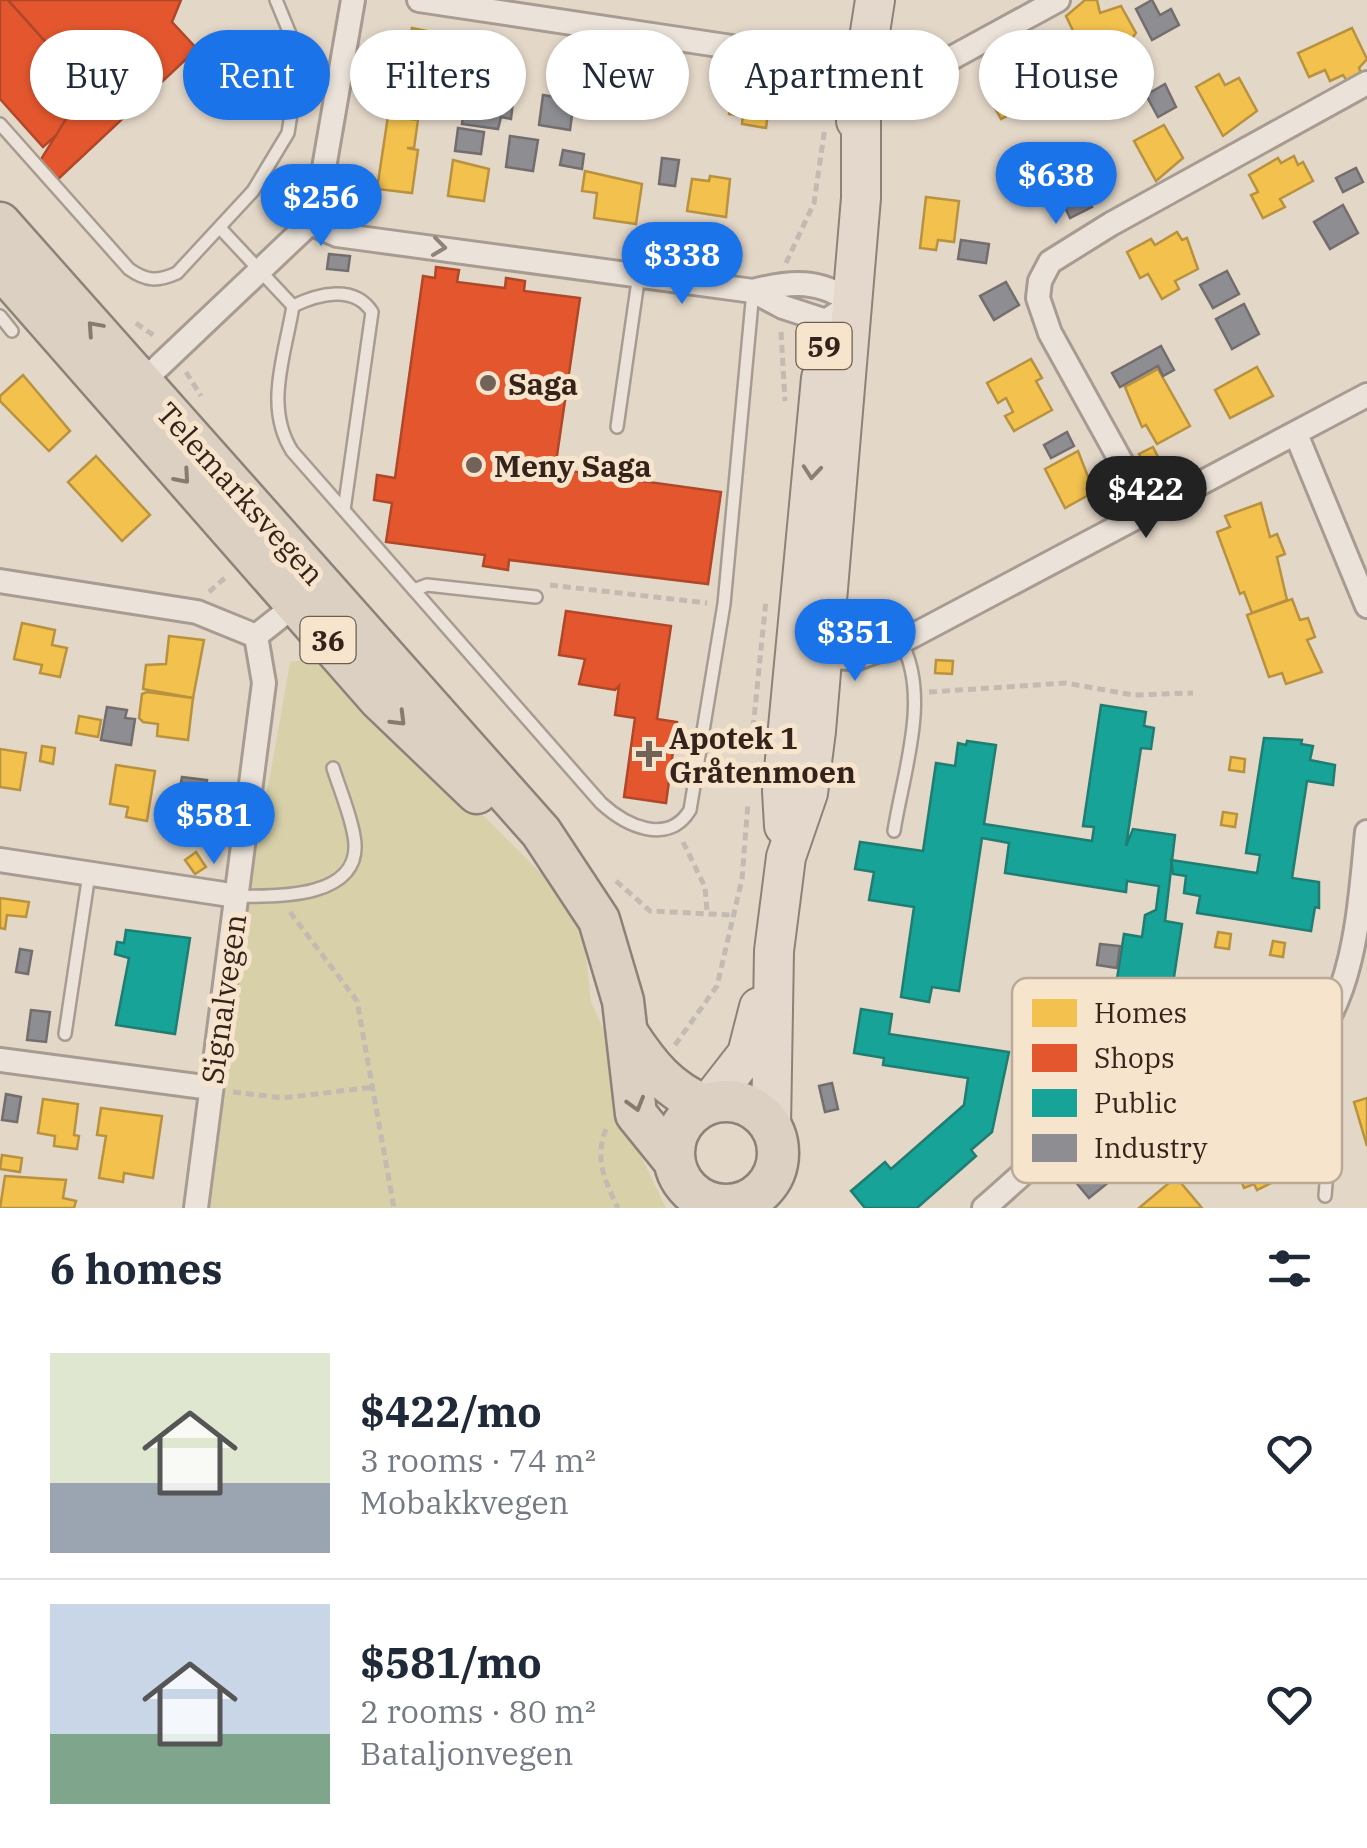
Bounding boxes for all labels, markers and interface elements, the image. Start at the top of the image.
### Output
chip: Buy [30,30,163,120]
chip: Rent [183,30,330,120]
chip: Filters [350,30,526,120]
chip: New [546,30,689,120]
chip: Apartment [709,30,959,120]
chip: House [979,30,1154,120]
pin: $638 [997,142,1115,227]
text: $638 [1018,153,1094,195]
pin: $256 [262,164,380,249]
text: $256 [283,175,359,217]
pin: $338 [623,222,741,307]
text: $338 [644,233,720,275]
one-way arrow [431,236,447,257]
one-way arrow [88,321,106,340]
road number: 59 [796,323,852,369]
place label: Saga [508,364,578,403]
marker: Saga [477,372,499,394]
street label: Telemarksvegen [149,393,333,593]
place label: Meny Saga [494,446,652,485]
marker: Meny Saga [463,454,485,476]
pin: $422 [1087,456,1205,541]
one-way arrow [802,464,823,480]
one-way arrow [171,465,189,484]
text: $422 [1108,467,1184,509]
pin: $351 [796,599,914,684]
text: $351 [817,610,893,652]
road number: 36 [300,617,356,663]
one-way arrow [388,708,406,726]
place label: Apotek 1 Gråtenmoen [669,718,856,791]
marker: Apotek 1 Gråtenmoen [638,743,660,765]
pin: $581 [155,782,273,867]
text: $581 [176,793,252,835]
street label: Signalvegen [192,912,254,1086]
legend [1012,978,1342,1183]
text: Homes [1094,994,1187,1031]
text: Shops [1094,1039,1175,1076]
text: Public [1094,1084,1177,1121]
one-way arrow [624,1094,645,1111]
text: Industry [1094,1129,1208,1166]
text: 6 homes [50,1241,223,1296]
icon: filters [1262,1241,1317,1296]
text: $422/mo [360,1384,542,1439]
icon: home [130,1393,250,1513]
icon: heart [1262,1426,1317,1481]
text: 3 rooms · 74 m² [360,1439,596,1481]
text: Mobakkvegen [360,1481,569,1523]
text: $581/mo [360,1635,542,1690]
icon: home [130,1644,250,1764]
icon: heart [1262,1677,1317,1732]
text: 2 rooms · 80 m² [360,1690,596,1732]
text: Bataljonvegen [360,1732,573,1774]

